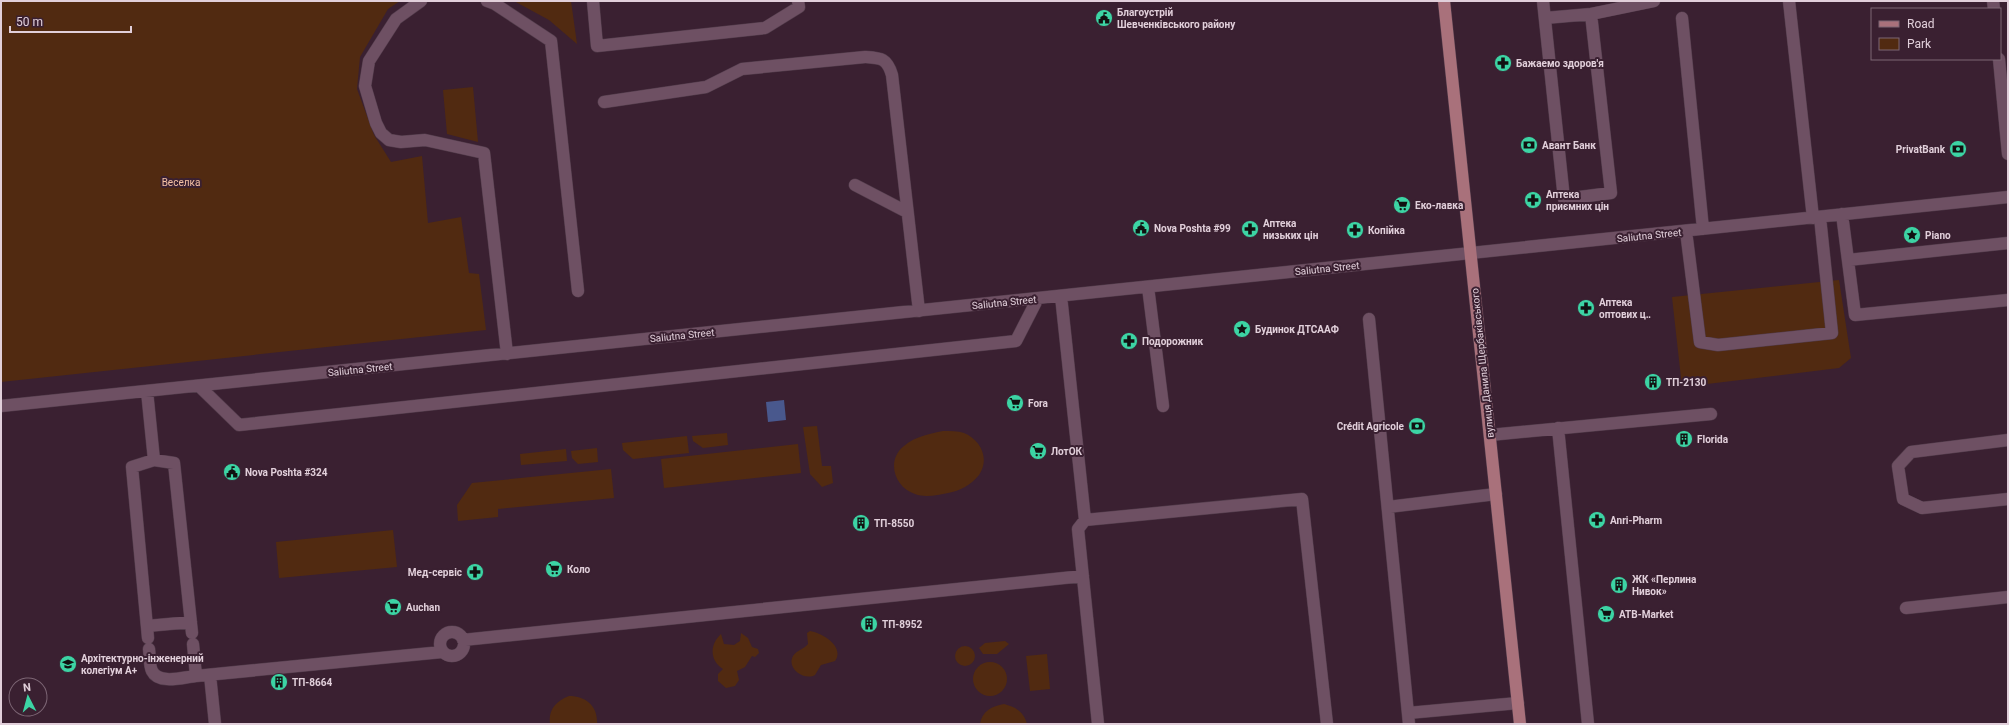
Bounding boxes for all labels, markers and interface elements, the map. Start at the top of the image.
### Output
place label: Благоустрій Шевченківського району [1117,7,1236,30]
scale bar [10,8,131,34]
public building icon: Благоустрій Шевченківського району [1094,8,1114,28]
legend [1871,8,2001,60]
text: 50 m [16,15,43,29]
text: Road [1907,17,1935,31]
text: Park [1907,37,1932,51]
pharmacy icon: Бажаемо здоров'я [1493,53,1513,73]
place label: Бажаемо здоров'я [1516,58,1604,69]
bank icon: Авант Банк [1519,135,1539,155]
bank icon: PrivatBank [1948,139,1968,159]
place label: Авант Банк [1542,140,1596,151]
place label: PrivatBank [1896,144,1946,155]
park label: Веселка [162,177,200,188]
place label: Аптека приємних цін [1546,189,1609,212]
pharmacy icon: Аптека приємних цін [1523,190,1543,210]
supermarket icon: Еко-лавка [1392,195,1412,215]
place label: Еко-лавка [1415,200,1464,211]
public building icon: Nova Poshta #99 [1131,218,1151,238]
place label: Аптека низьких цін [1263,218,1319,241]
pharmacy icon: Аптека низьких цін [1240,219,1260,239]
pharmacy icon: Копійка [1345,220,1365,240]
place label: Nova Poshta #99 [1154,223,1231,234]
place label: Копійка [1368,225,1406,236]
place icon: Piano [1902,225,1922,245]
street label: Saliutna Street [1616,227,1682,244]
place label: Piano [1925,230,1951,241]
street label: Saliutna Street [1294,260,1360,277]
street label: вулиця Данила Щербаківського [1469,287,1496,438]
street label: Saliutna Street [971,294,1037,311]
place label: Аптека оптових ц‥ [1599,297,1651,320]
pharmacy icon: Аптека оптових ц‥ [1576,298,1596,318]
place icon: Будинок ДТСААФ [1232,319,1252,339]
place label: Будинок ДТСААФ [1255,324,1339,335]
street label: Saliutna Street [649,327,715,344]
pharmacy icon: Подорожник [1119,331,1139,351]
place label: Подорожник [1142,336,1203,347]
street label: Saliutna Street [327,361,393,378]
building icon: ТП-2130 [1643,372,1663,392]
place label: ТП-2130 [1666,377,1706,388]
supermarket icon: Fora [1005,393,1025,413]
place label: Fora [1028,398,1049,409]
bank icon: Crédit Agricole [1407,416,1427,436]
place label: Crédit Agricole [1337,421,1405,432]
building icon: Florida [1674,429,1694,449]
place label: Florida [1697,434,1729,445]
supermarket icon: ЛотОК [1028,441,1048,461]
place label: ЛотОК [1051,446,1083,457]
public building icon: Nova Poshta #324 [222,462,242,482]
place label: Nova Poshta #324 [245,467,328,478]
pharmacy icon: Anri-Pharm [1587,510,1607,530]
building icon: ТП-8550 [851,513,871,533]
place label: Anri-Pharm [1610,515,1662,526]
place label: ТП-8550 [874,518,914,529]
supermarket icon: Коло [544,559,564,579]
pharmacy icon: Мед-сервіс [465,562,485,582]
place label: Коло [567,564,591,575]
place label: Мед-сервіс [408,567,462,578]
place label: ЖК «Перлина Нивок» [1632,574,1697,597]
building icon: ЖК «Перлина Нивок» [1609,575,1629,595]
supermarket icon: Auchan [383,597,403,617]
place label: Auchan [406,602,440,613]
supermarket icon: ATB-Market [1596,604,1616,624]
place label: ATB-Market [1619,609,1674,620]
building icon: ТП-8952 [859,614,879,634]
place label: ТП-8952 [882,619,922,630]
place label: Архітектурно-інженерний колегіум А+ [81,653,204,676]
school or university icon: Архітектурно-інженерний колегіум А+ [58,654,78,674]
building icon: ТП-8664 [269,672,289,692]
north arrow [8,677,48,717]
place label: ТП-8664 [292,677,332,688]
text: N [22,681,32,694]

